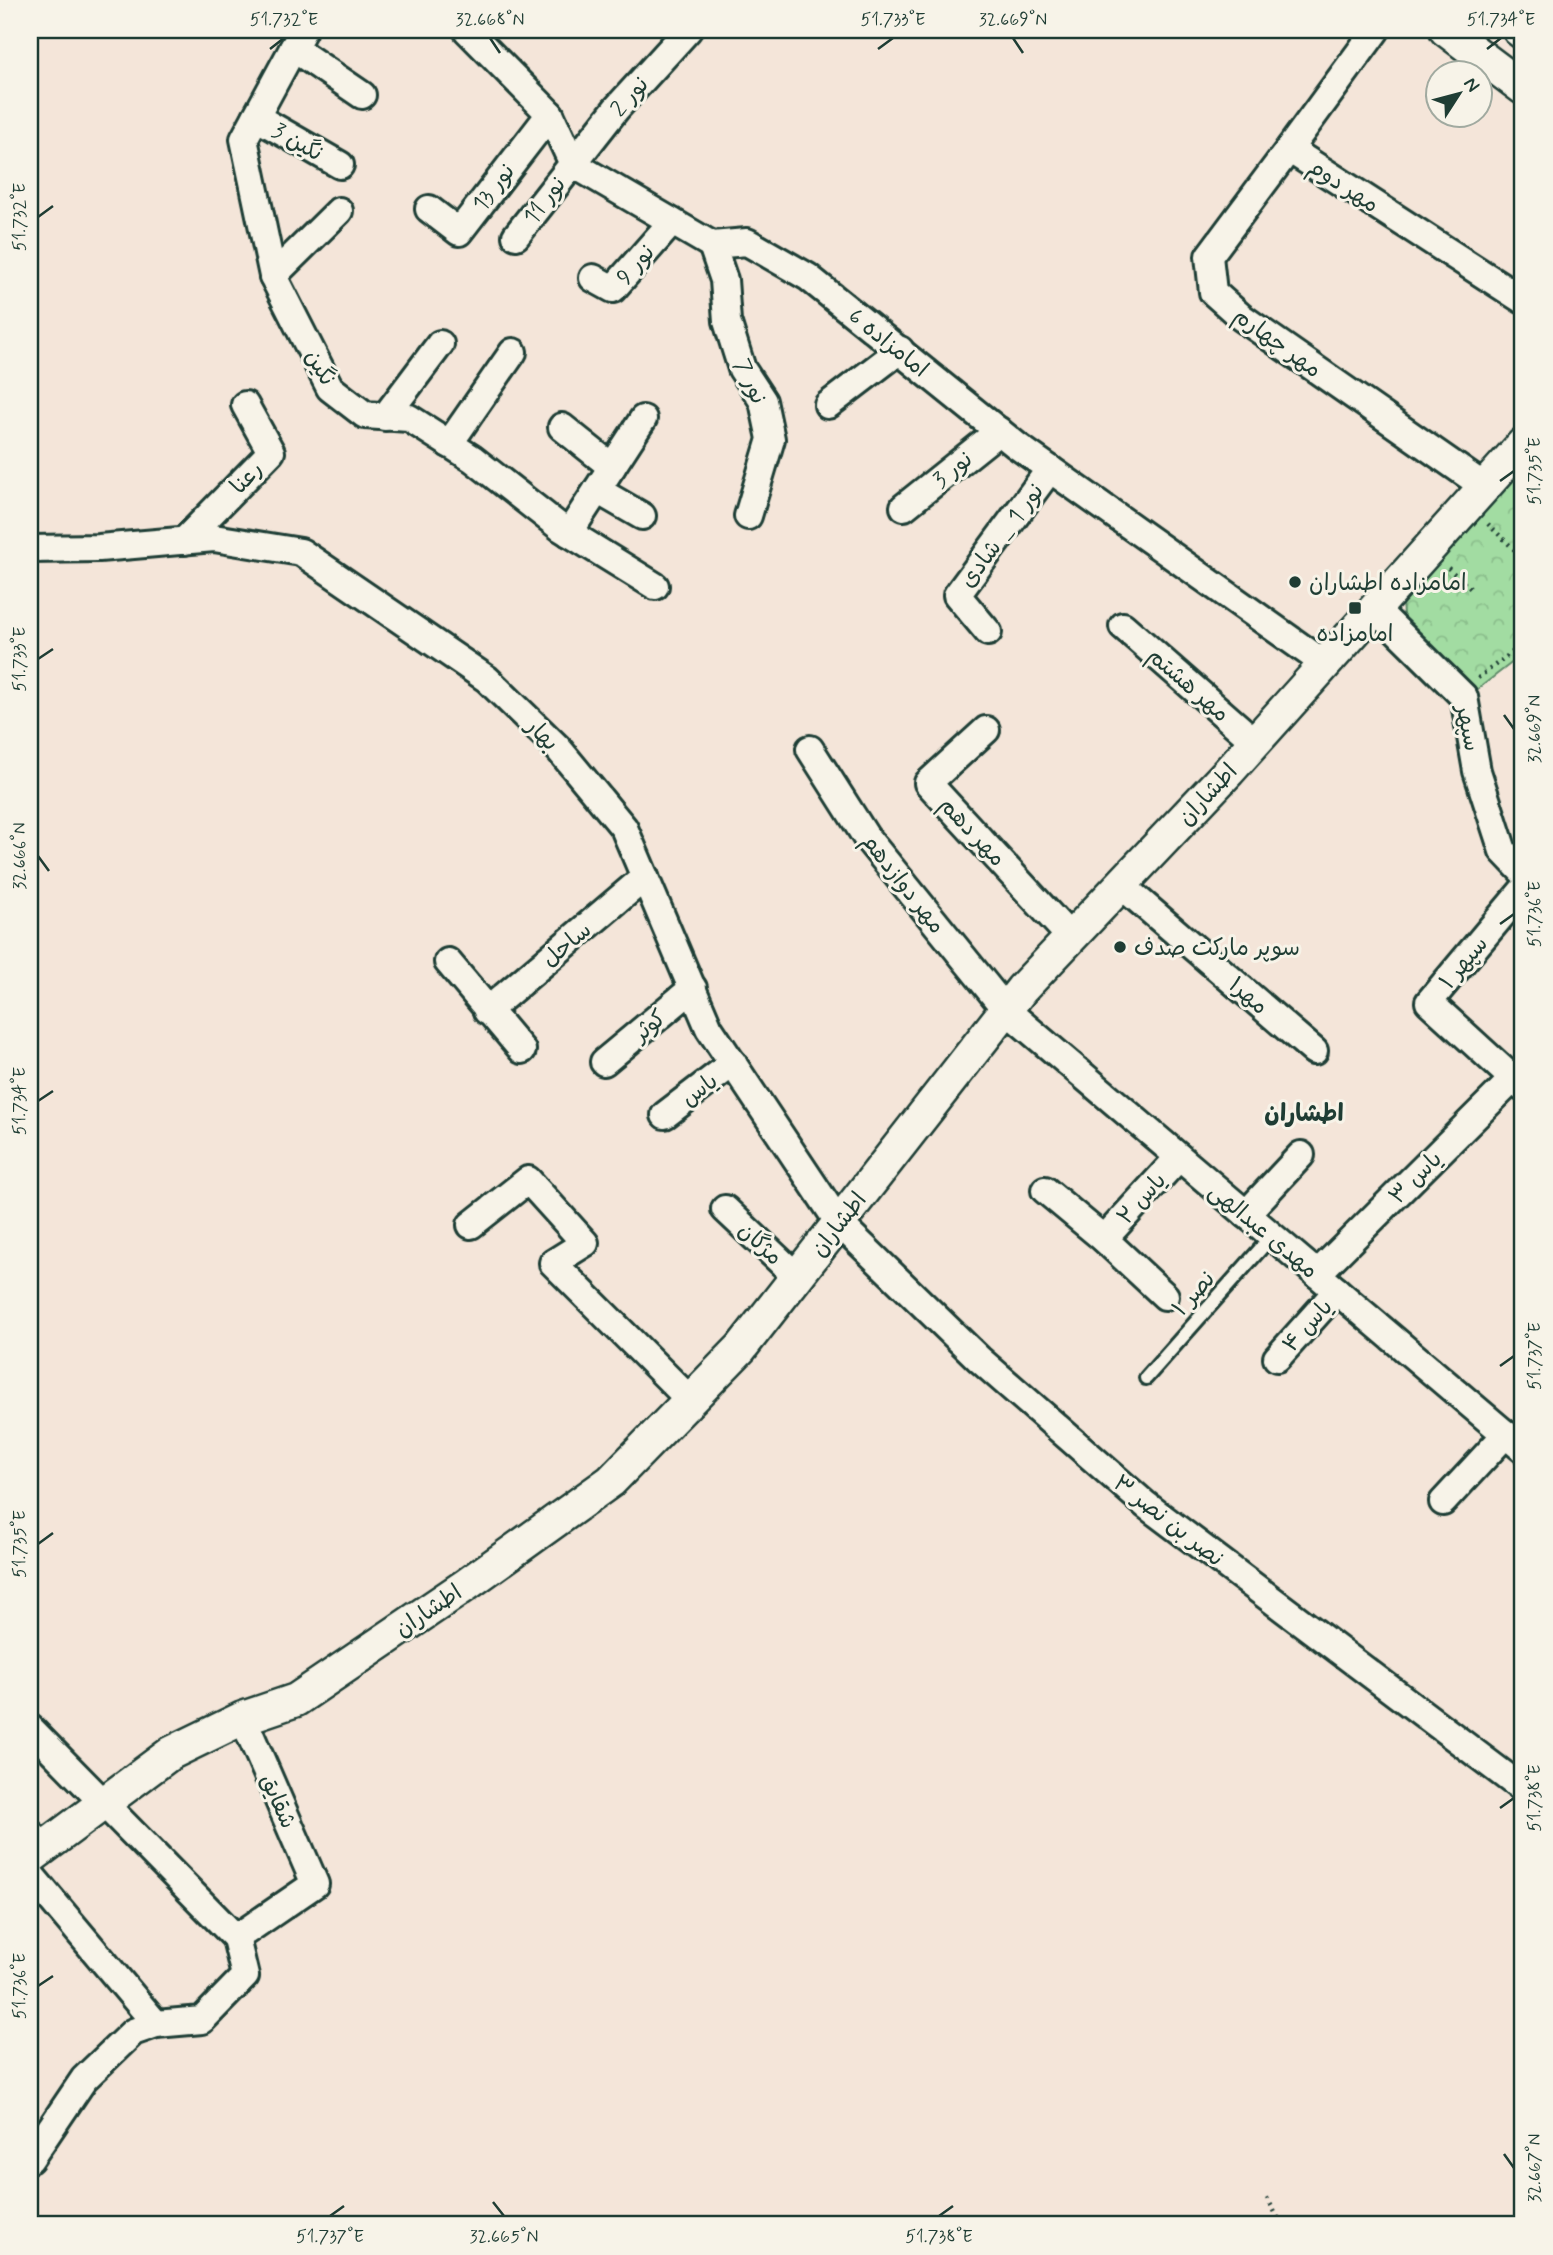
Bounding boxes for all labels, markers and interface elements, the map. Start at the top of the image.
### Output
text: 51.732°E [250,8,318,32]
text: 32.668°N [456,8,524,32]
text: 51.733°E [860,8,926,32]
text: 32.669°N [979,8,1047,32]
text: 51.734°E [1467,8,1535,32]
north arrow [1424,60,1494,130]
street label: نور 2 [605,71,656,124]
text: N [1458,72,1485,97]
street label: نگین 3 [266,116,328,169]
street label: مهر دوم [1301,153,1384,222]
street label: نور 13 [466,158,523,218]
street label: نور 11 [517,171,574,231]
text: 51.732°E [8,183,32,251]
street label: نور 9 [611,239,662,292]
street label: امامزاده 6 [841,302,934,385]
street label: مهر چهارم [1226,302,1327,387]
street label: نگین [297,344,342,392]
street label: نور 7 [726,354,773,409]
text: 51.735°E [1523,437,1547,505]
street label: نور 3 [927,445,980,496]
street label: رعنا [224,455,270,501]
street label: نور 1 _ شادی [953,478,1052,594]
place label: امامزاده اطشاران [1309,569,1467,599]
marker: امامزاده اطشاران [1287,574,1303,590]
marker: امامزاده [1347,600,1363,616]
place label: امامزاده [1316,620,1394,650]
text: 51.733°E [8,626,32,692]
street label: مهر هشتم [1140,642,1235,730]
text: 32.669°N [1523,695,1547,763]
street label: سپهر [1448,701,1486,754]
street label: بهار [517,711,565,758]
street label: اطشاران [1172,758,1245,833]
street label: مهر دهم [931,791,1011,874]
text: 32.666°N [8,822,32,890]
street label: مهر دوازدهم [853,828,951,941]
text: 51.736°E [1523,881,1547,947]
street label: ساحل [536,916,598,975]
street label: سپهر ۱ [1433,930,1496,996]
place label: سوپر مارکت صدف [1134,934,1300,964]
marker: سوپر مارکت صدف [1112,939,1128,955]
street label: مهر۱ [1221,971,1274,1022]
street label: کوثر [626,1004,673,1051]
text: 51.734°E [8,1067,32,1135]
street label: یاس [676,1067,725,1114]
district label: اطشاران [1264,1099,1344,1130]
street label: یاس ۳ [1383,1145,1450,1212]
street label: یاس ۲ [1111,1167,1174,1232]
street label: مهدی عبدالهی [1202,1177,1324,1286]
street label: اطشاران [805,1187,874,1264]
street label: مژگان [731,1216,788,1273]
street label: نصر ۱ [1166,1265,1223,1323]
street label: یاس ۴ [1276,1293,1340,1360]
text: 51.737°E [1523,1322,1547,1390]
street label: نصر بن نصر ۳ [1106,1469,1229,1574]
text: 51.735°E [8,1510,32,1578]
street label: اطشاران [390,1578,468,1645]
text: 51.738°E [1523,1764,1547,1832]
street label: شقایق [252,1770,302,1834]
text: 51.736°E [8,1953,32,2019]
text: 32.667°N [1523,2133,1547,2203]
text: 51.737°E [296,2225,364,2249]
text: 32.665°N [469,2225,539,2249]
text: 51.738°E [905,2225,973,2249]

